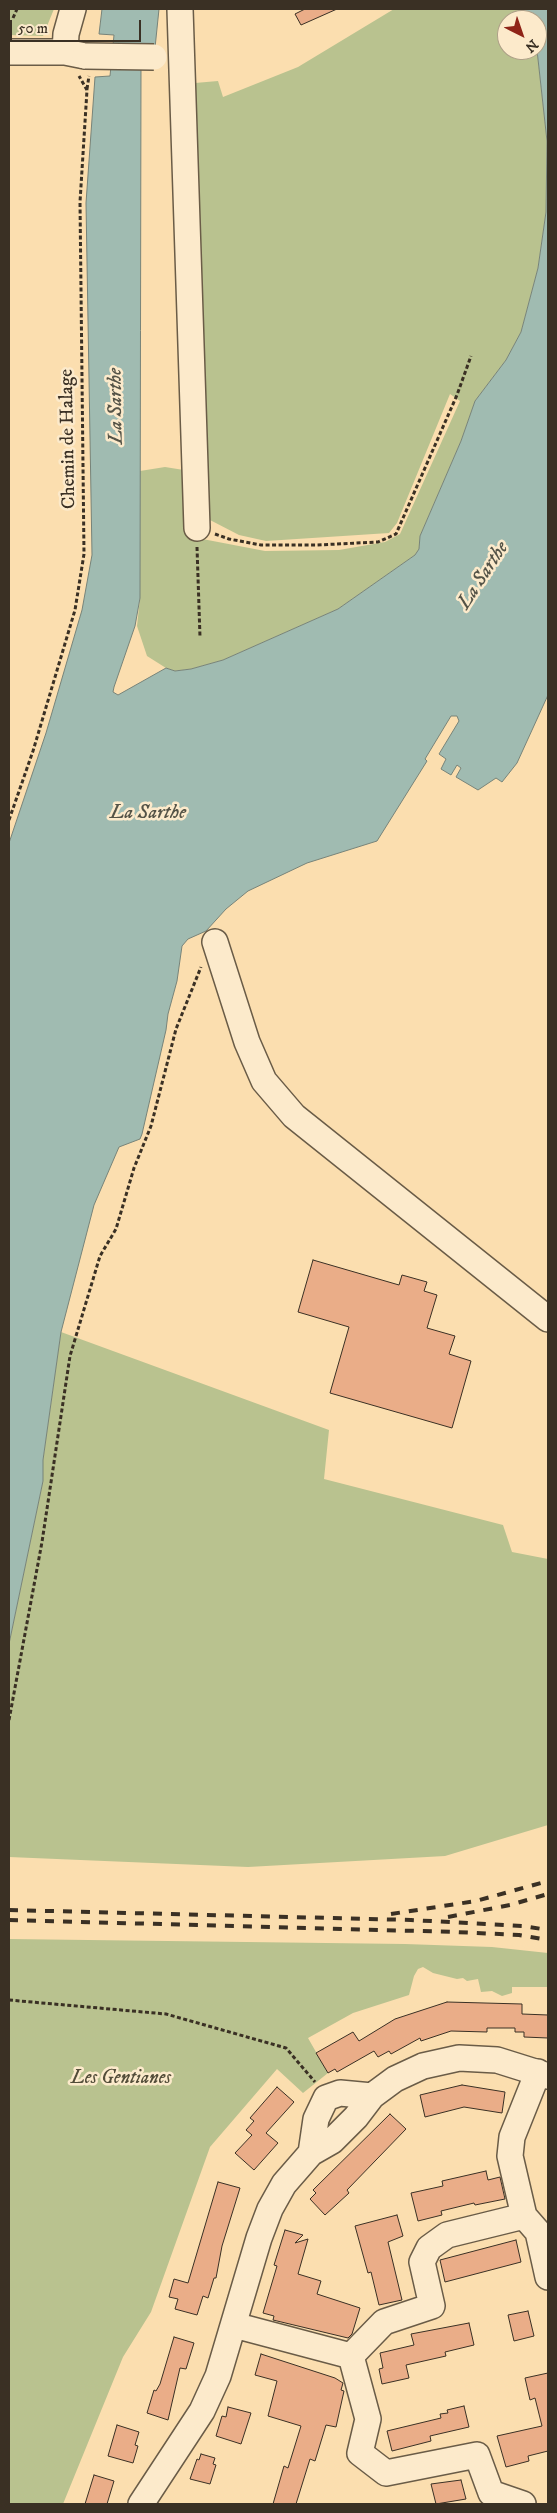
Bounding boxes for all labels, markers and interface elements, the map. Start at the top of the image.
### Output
scale bar [12,10,144,42]
north arrow [497,10,547,60]
text: 50 m [18,19,48,38]
text: N [521,35,541,56]
water label: La Sarthe [104,368,130,444]
street label: Chemin de Halage [56,369,82,509]
water label: La Sarthe [453,538,515,614]
water label: La Sarthe [110,802,186,826]
park label: Les Gentianes [71,2068,171,2090]

